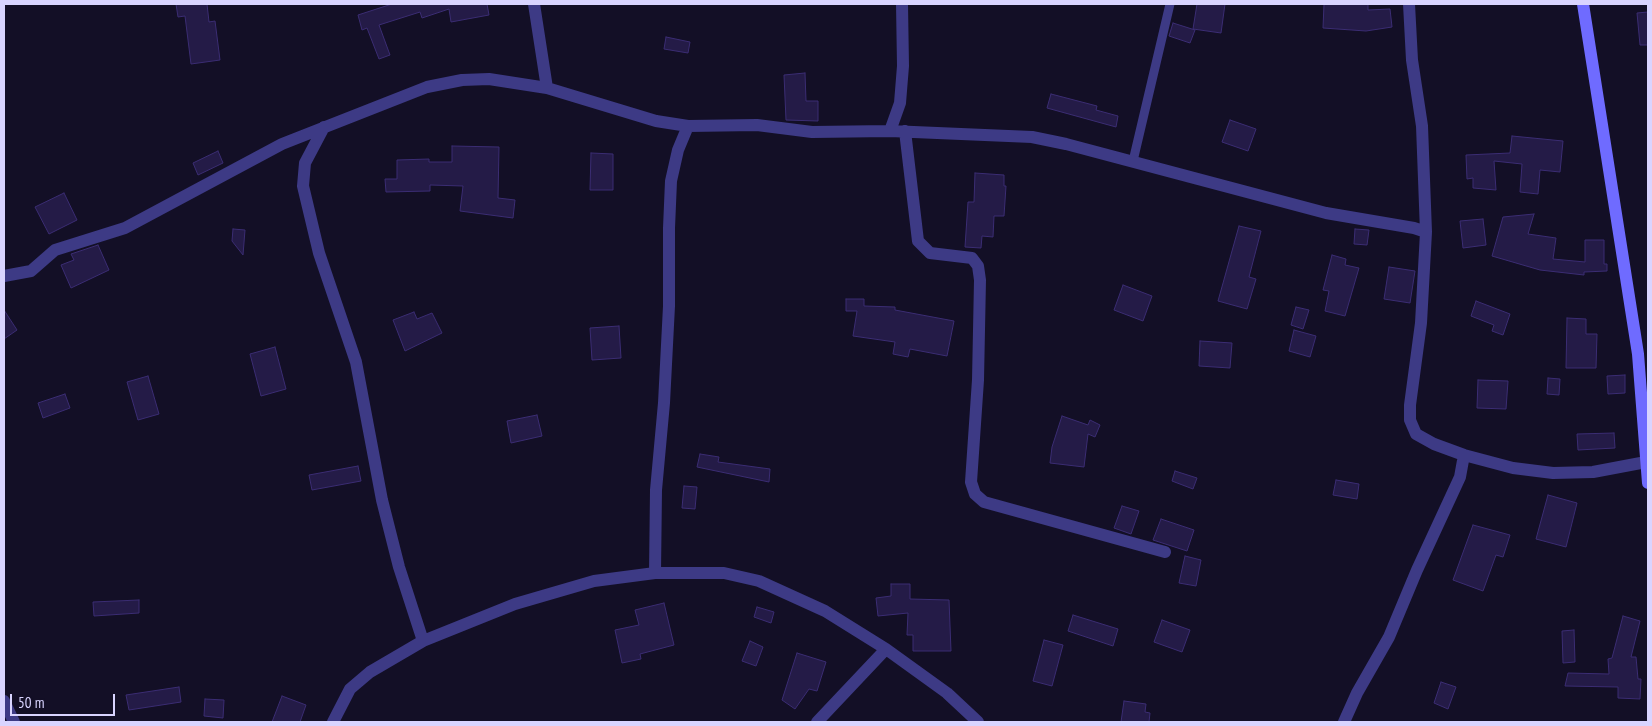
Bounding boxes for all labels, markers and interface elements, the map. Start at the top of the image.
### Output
scale bar [12,684,118,716]
text: 50 m [18,693,44,712]

